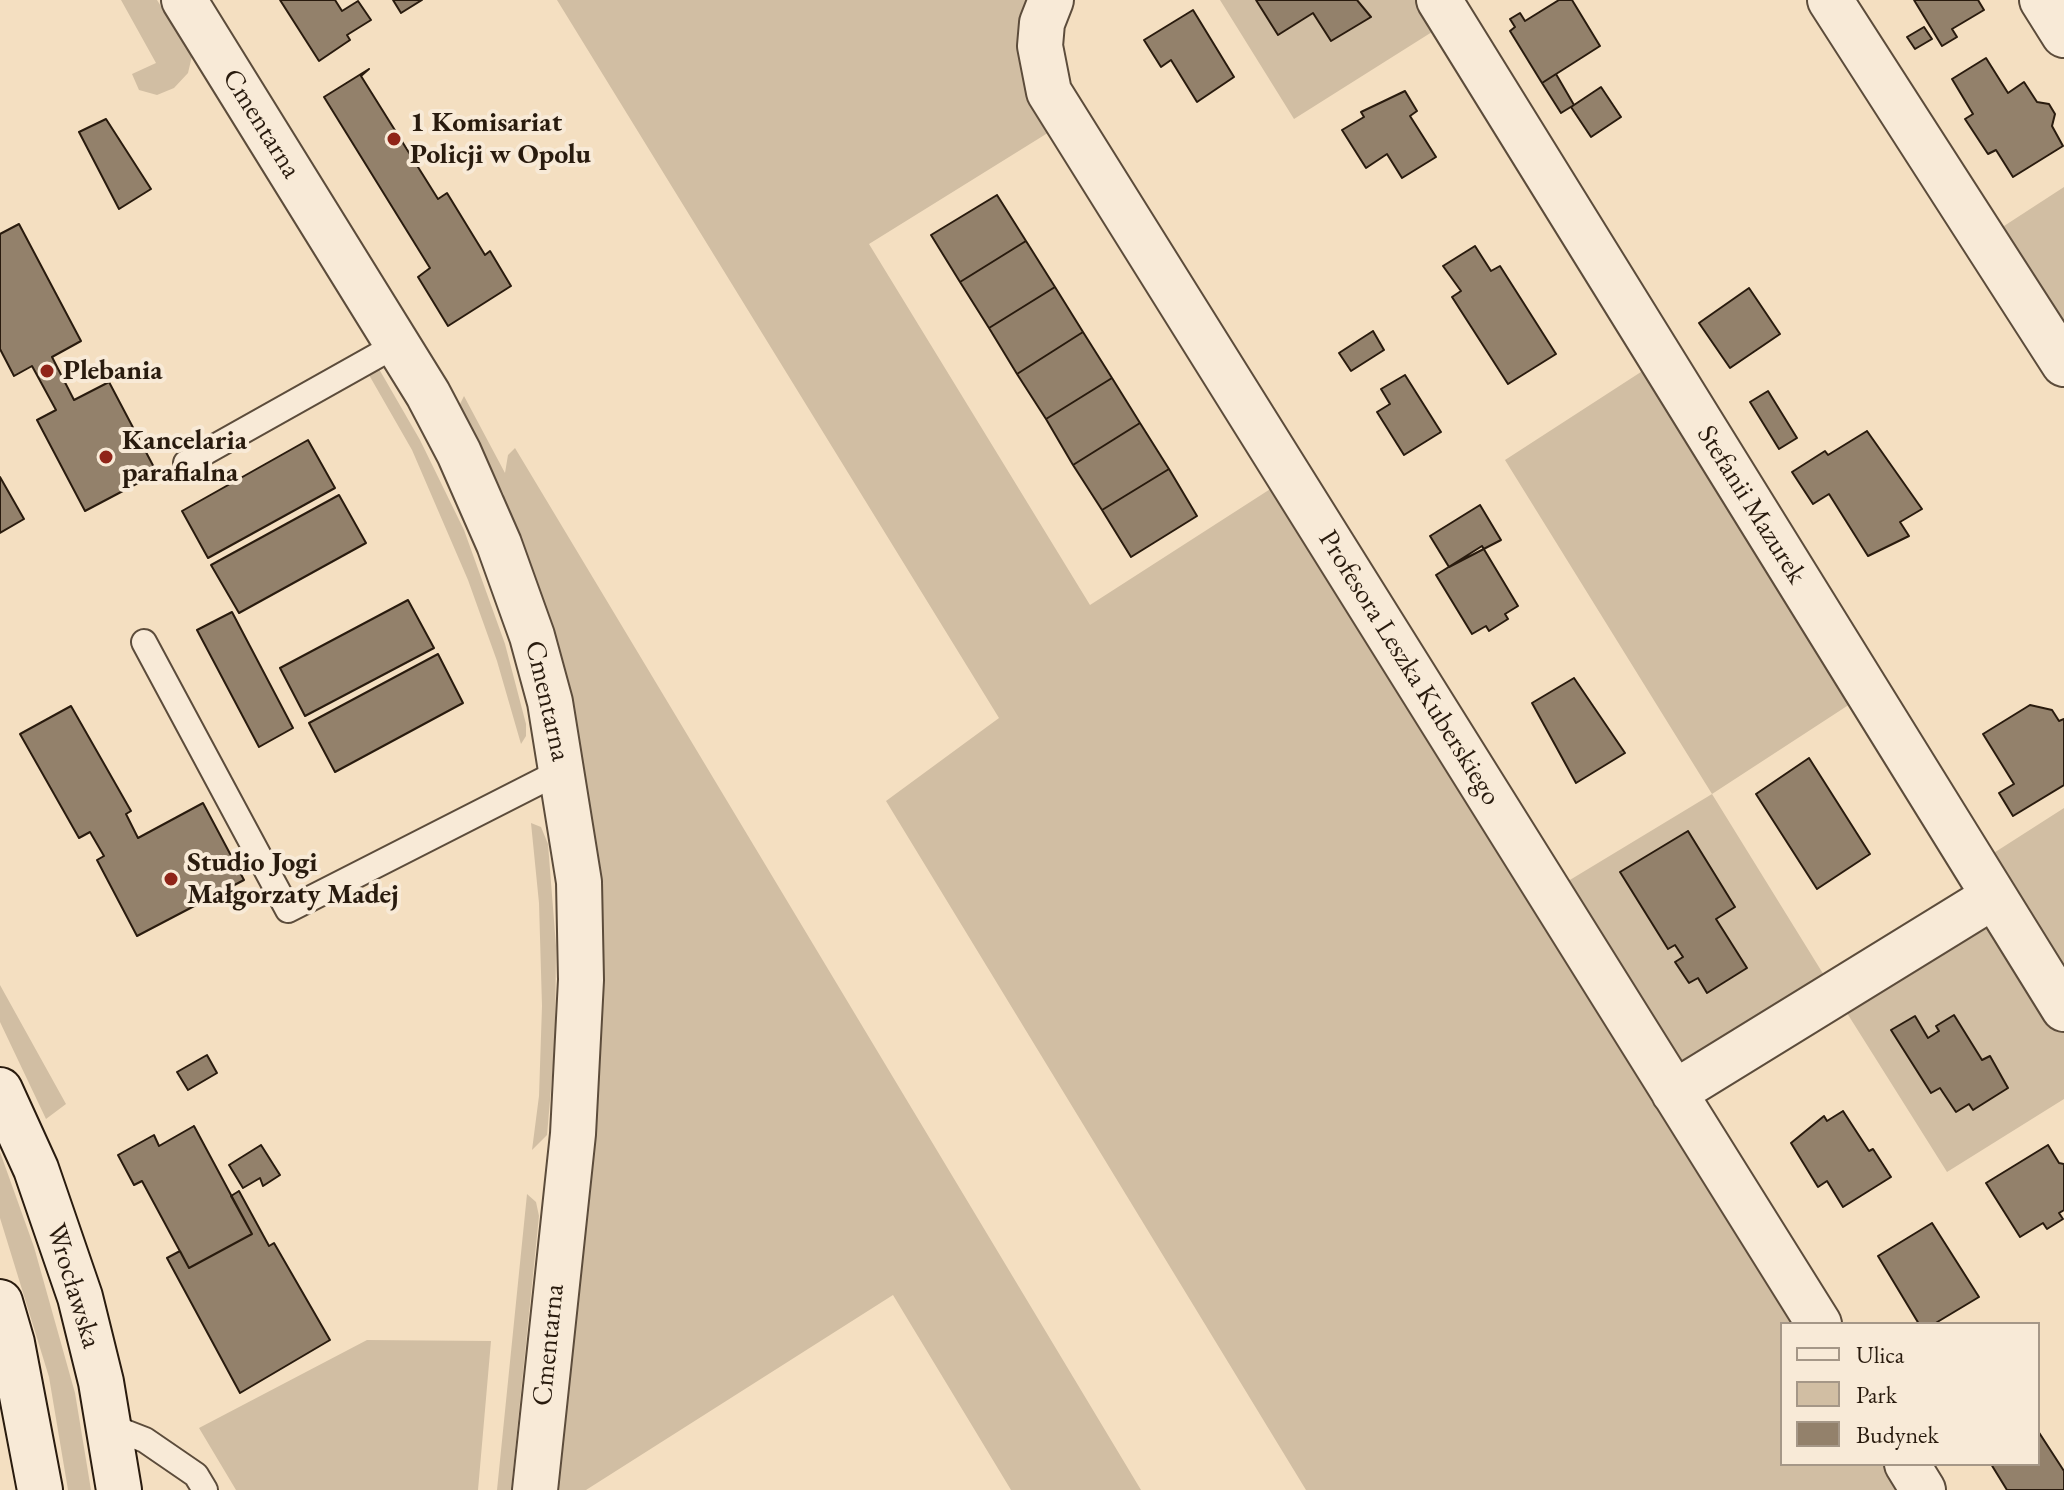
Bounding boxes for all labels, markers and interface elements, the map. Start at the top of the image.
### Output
street label: Cmentarna [214,63,308,185]
place label: 1 Komisariat Policji w Opolu [410,106,591,172]
marker: 1 Komisariat Policji w Opolu [385,130,403,148]
place label: Plebania [63,354,163,388]
marker: Plebania [38,362,56,380]
street label: Stefanii Mazurek [1689,420,1813,590]
place label: Kancelaria parafialna [122,424,247,490]
marker: Kancelaria parafialna [97,448,115,466]
street label: Profesora Leszka Kuberskiego [1310,524,1508,812]
street label: Cmentarna [517,637,577,765]
place label: Studio Jogi Małgorzaty Madej [187,846,399,912]
marker: Studio Jogi Małgorzaty Madej [162,870,180,888]
street label: Wrocławska [38,1220,108,1352]
street label: Cmentarna [526,1282,572,1408]
legend [1780,1322,2040,1466]
text: Ulica [1856,1339,1904,1370]
text: Park [1856,1379,1897,1410]
text: Budynek [1856,1419,1939,1450]

